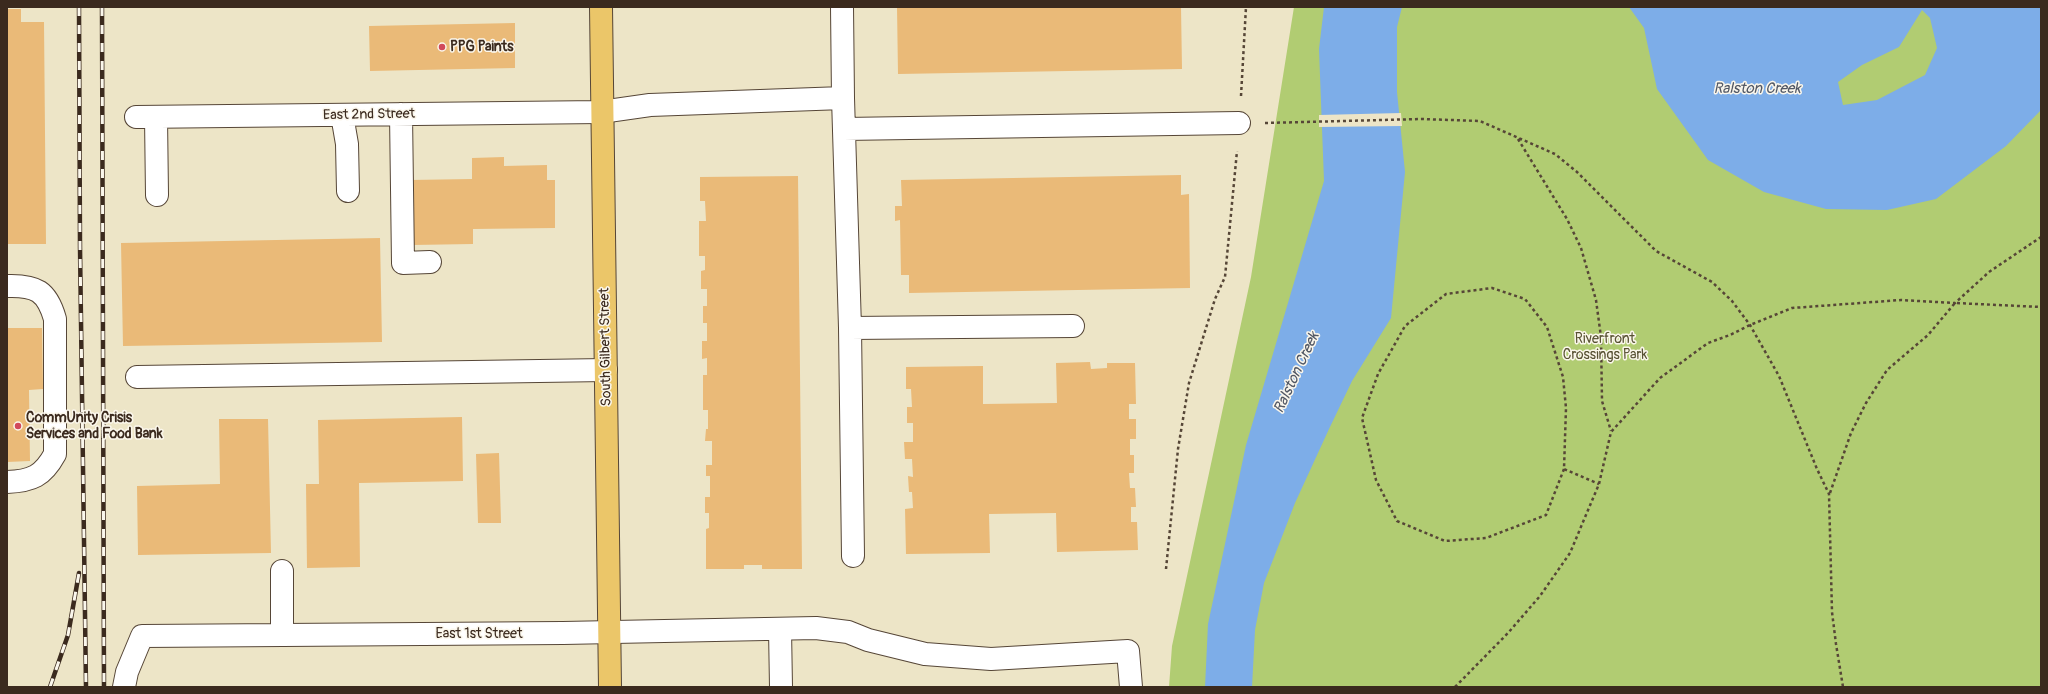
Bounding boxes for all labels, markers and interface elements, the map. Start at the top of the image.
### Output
place label: PPG Paints [450,39,513,55]
marker: PPG Paints [437,42,447,52]
water label: Ralston Creek [1714,80,1800,98]
street label: East 2nd Street [323,106,415,124]
street label: South Gilbert Street [597,288,615,406]
water label: Ralston Creek [1270,330,1324,416]
park label: Riverfront Crossings Park [1563,331,1647,364]
place label: CommUnity Crisis Services and Food Bank [26,410,163,442]
marker: CommUnity Crisis Services and Food Bank [13,421,23,431]
street label: East 1st Street [435,626,523,642]

